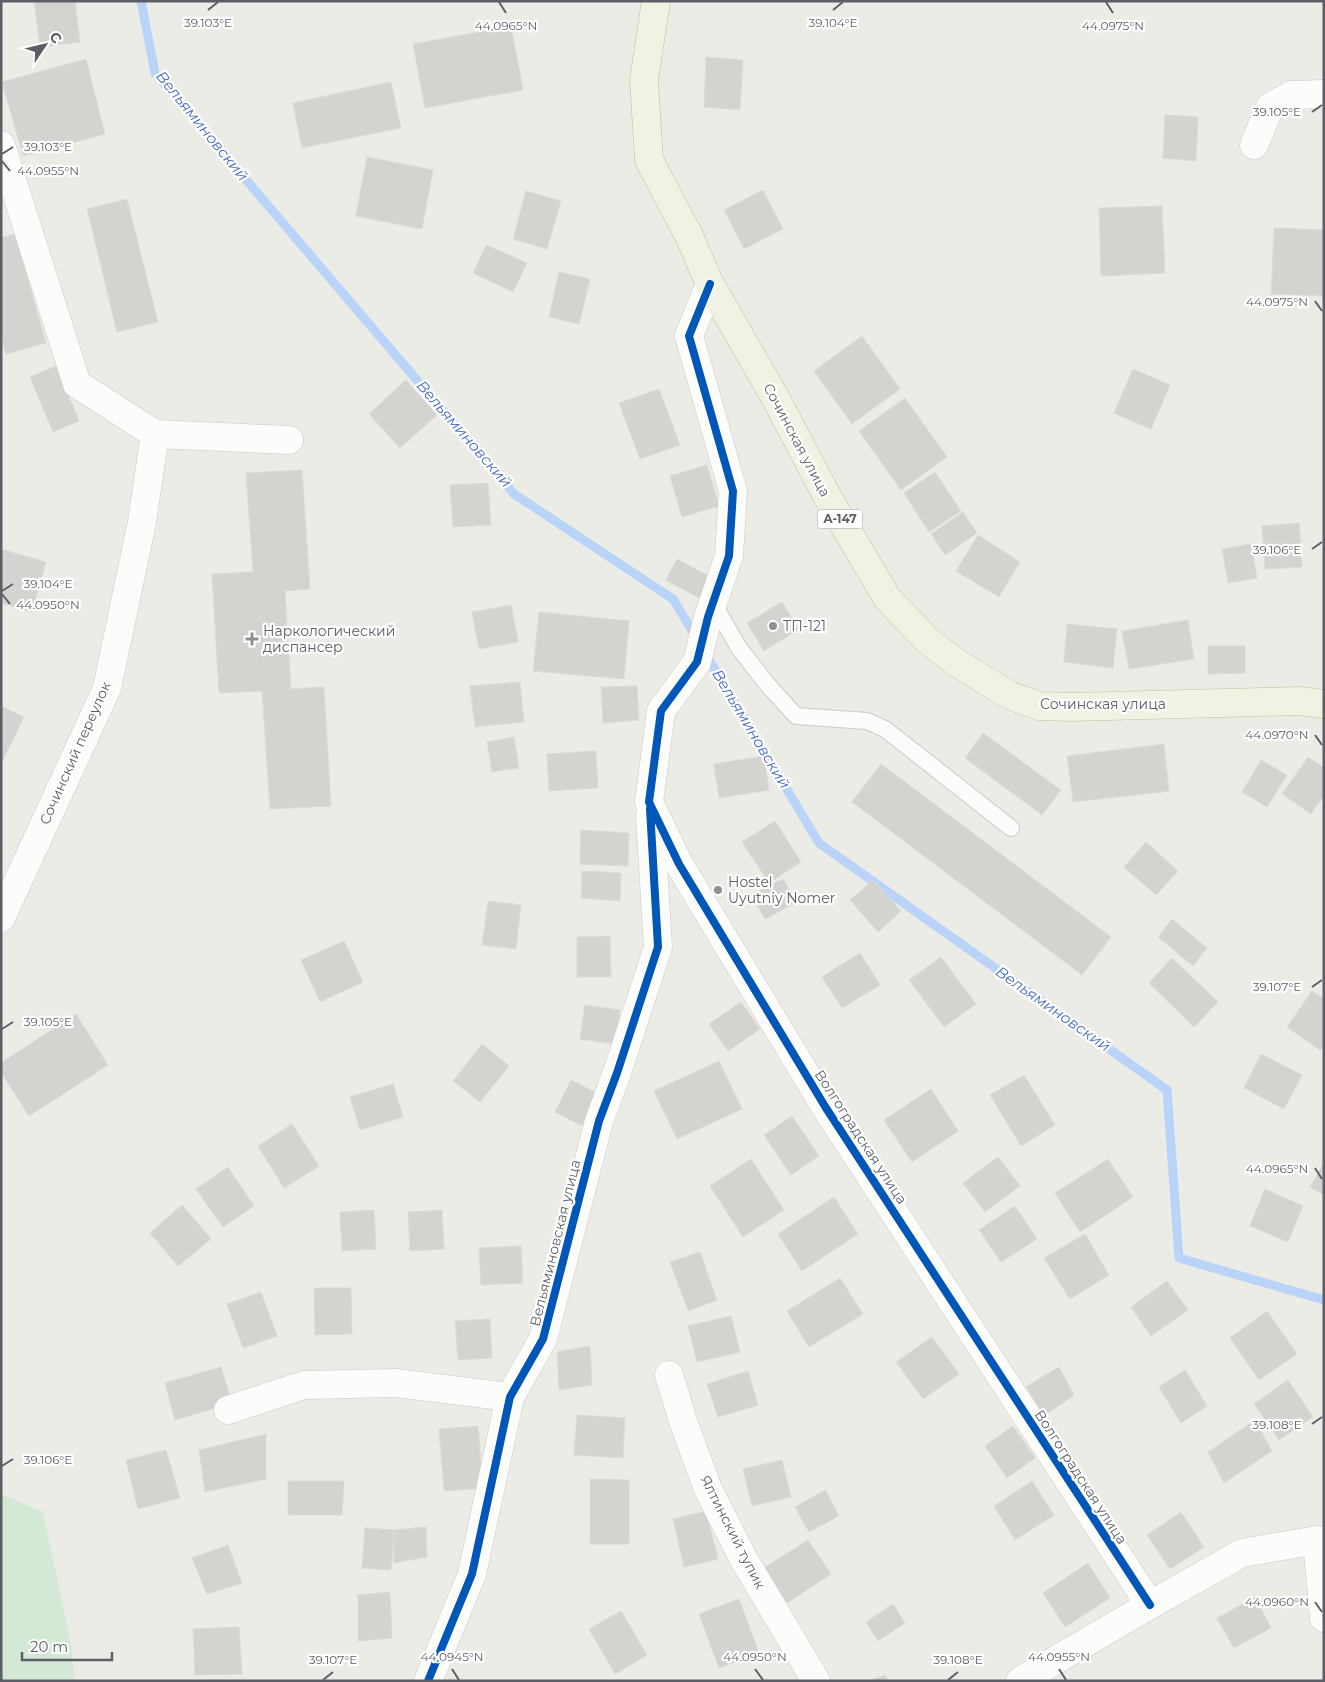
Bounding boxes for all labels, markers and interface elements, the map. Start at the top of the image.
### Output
text: 39.103°E [184,15,232,30]
text: 39.104°E [808,15,858,30]
text: 44.0965°N [475,18,537,33]
text: 44.0975°N [1082,18,1144,33]
north arrow [20,20,70,70]
text: С [45,28,66,47]
water label: Вельяминовский [152,67,253,184]
text: 39.105°E [1253,104,1301,119]
text: 39.103°E [24,139,72,154]
text: 44.0955°N [17,163,79,178]
text: 44.0975°N [1246,294,1308,309]
water label: Вельяминовский [413,376,516,491]
street label: Сочинская улица [759,380,835,500]
road number: А-147 [818,509,862,528]
text: 39.106°E [1253,542,1301,557]
text: 39.104°E [23,576,73,591]
text: 44.0950°N [16,597,80,612]
place label: ТП-121 [783,617,826,635]
marker: ТП-121 [767,620,779,632]
place label: Наркологический диспансер [263,622,395,656]
marker: Наркологический диспансер [245,632,259,646]
water label: Вельяминовский [708,666,795,792]
street label: Сочинский переулок [35,679,115,827]
street label: Сочинская улица [1040,695,1166,713]
text: 44.0970°N [1245,727,1309,742]
place label: Hostel Uyutniy Nomer [728,873,836,907]
marker: Hostel Uyutniy Nomer [712,884,724,896]
water label: Вельяминовский [992,962,1114,1055]
text: 39.107°E [1253,979,1301,994]
text: 39.105°E [24,1014,72,1029]
street label: Волгоградская улица [811,1066,911,1208]
street label: Вельяминовская улица [526,1158,584,1328]
text: 44.0965°N [1246,1161,1308,1176]
street label: Волгоградская улица [1031,1406,1131,1548]
text: 39.108°E [1252,1417,1302,1432]
text: 39.106°E [24,1452,72,1467]
street label: Ялтинский тупик [697,1472,769,1592]
text: 44.0960°N [1245,1594,1309,1609]
scale bar [22,1630,112,1662]
text: 20 m [30,1637,68,1656]
text: 44.0945°N [420,1649,484,1664]
text: 44.0950°N [723,1649,787,1664]
text: 44.0955°N [1028,1649,1090,1664]
text: 39.107°E [309,1652,357,1667]
text: 39.108°E [933,1652,983,1667]

